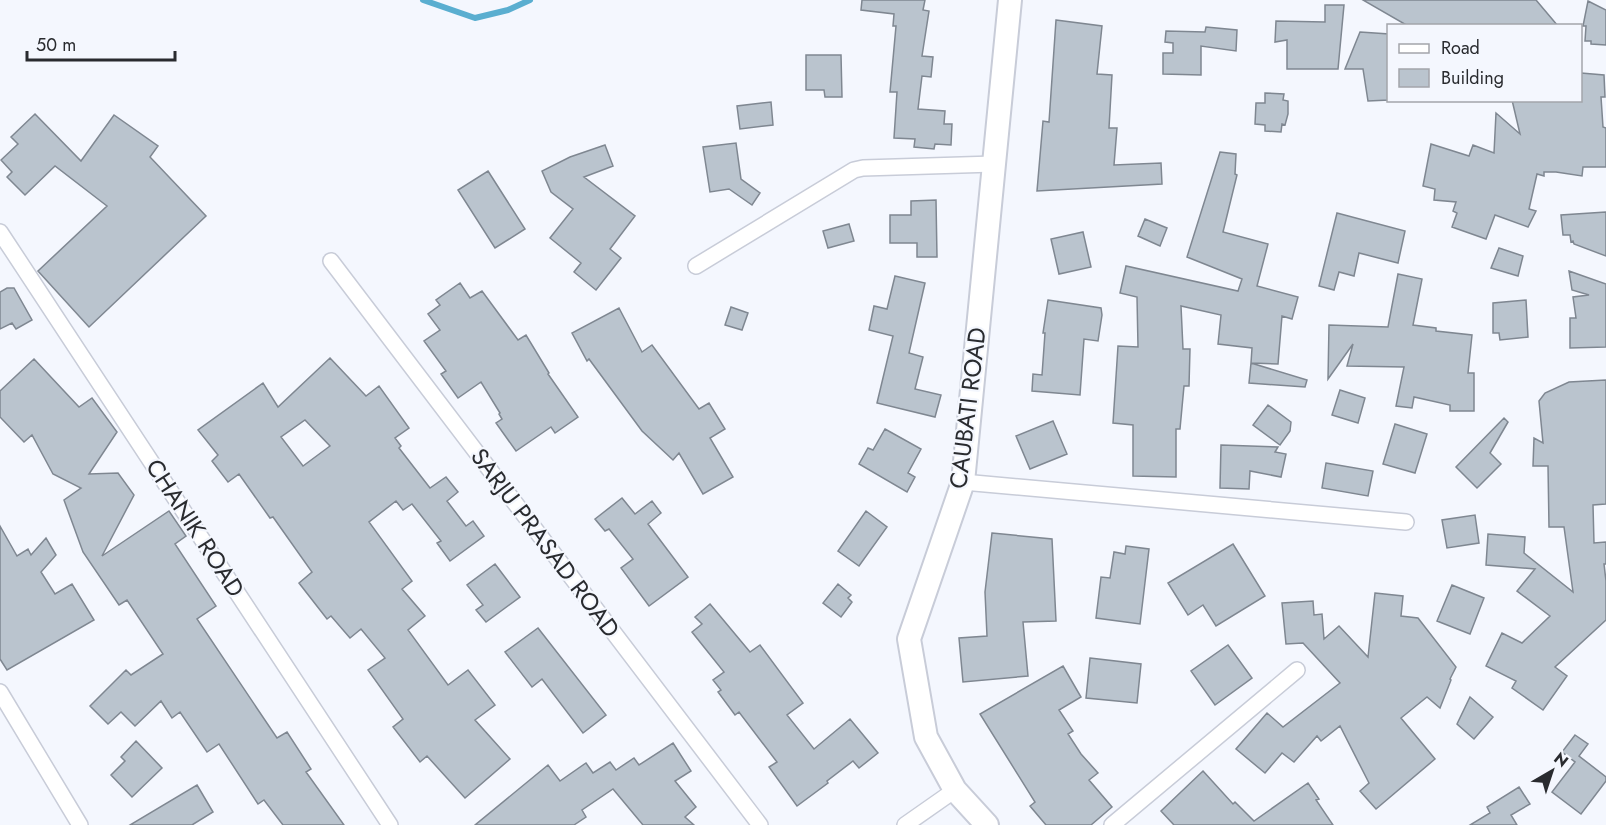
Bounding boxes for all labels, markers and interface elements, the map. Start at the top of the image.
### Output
scale bar [27,24,176,62]
legend [1387,24,1582,102]
text: 50 m [36,32,76,58]
text: Road [1441,35,1480,61]
text: Building [1441,65,1504,91]
street label: CAUBATI ROAD [940,325,995,491]
street label: SARJU PRASAD ROAD [462,441,628,645]
street label: CHANIK ROAD [138,452,253,604]
north arrow [1522,741,1582,801]
text: N [1549,747,1573,773]

